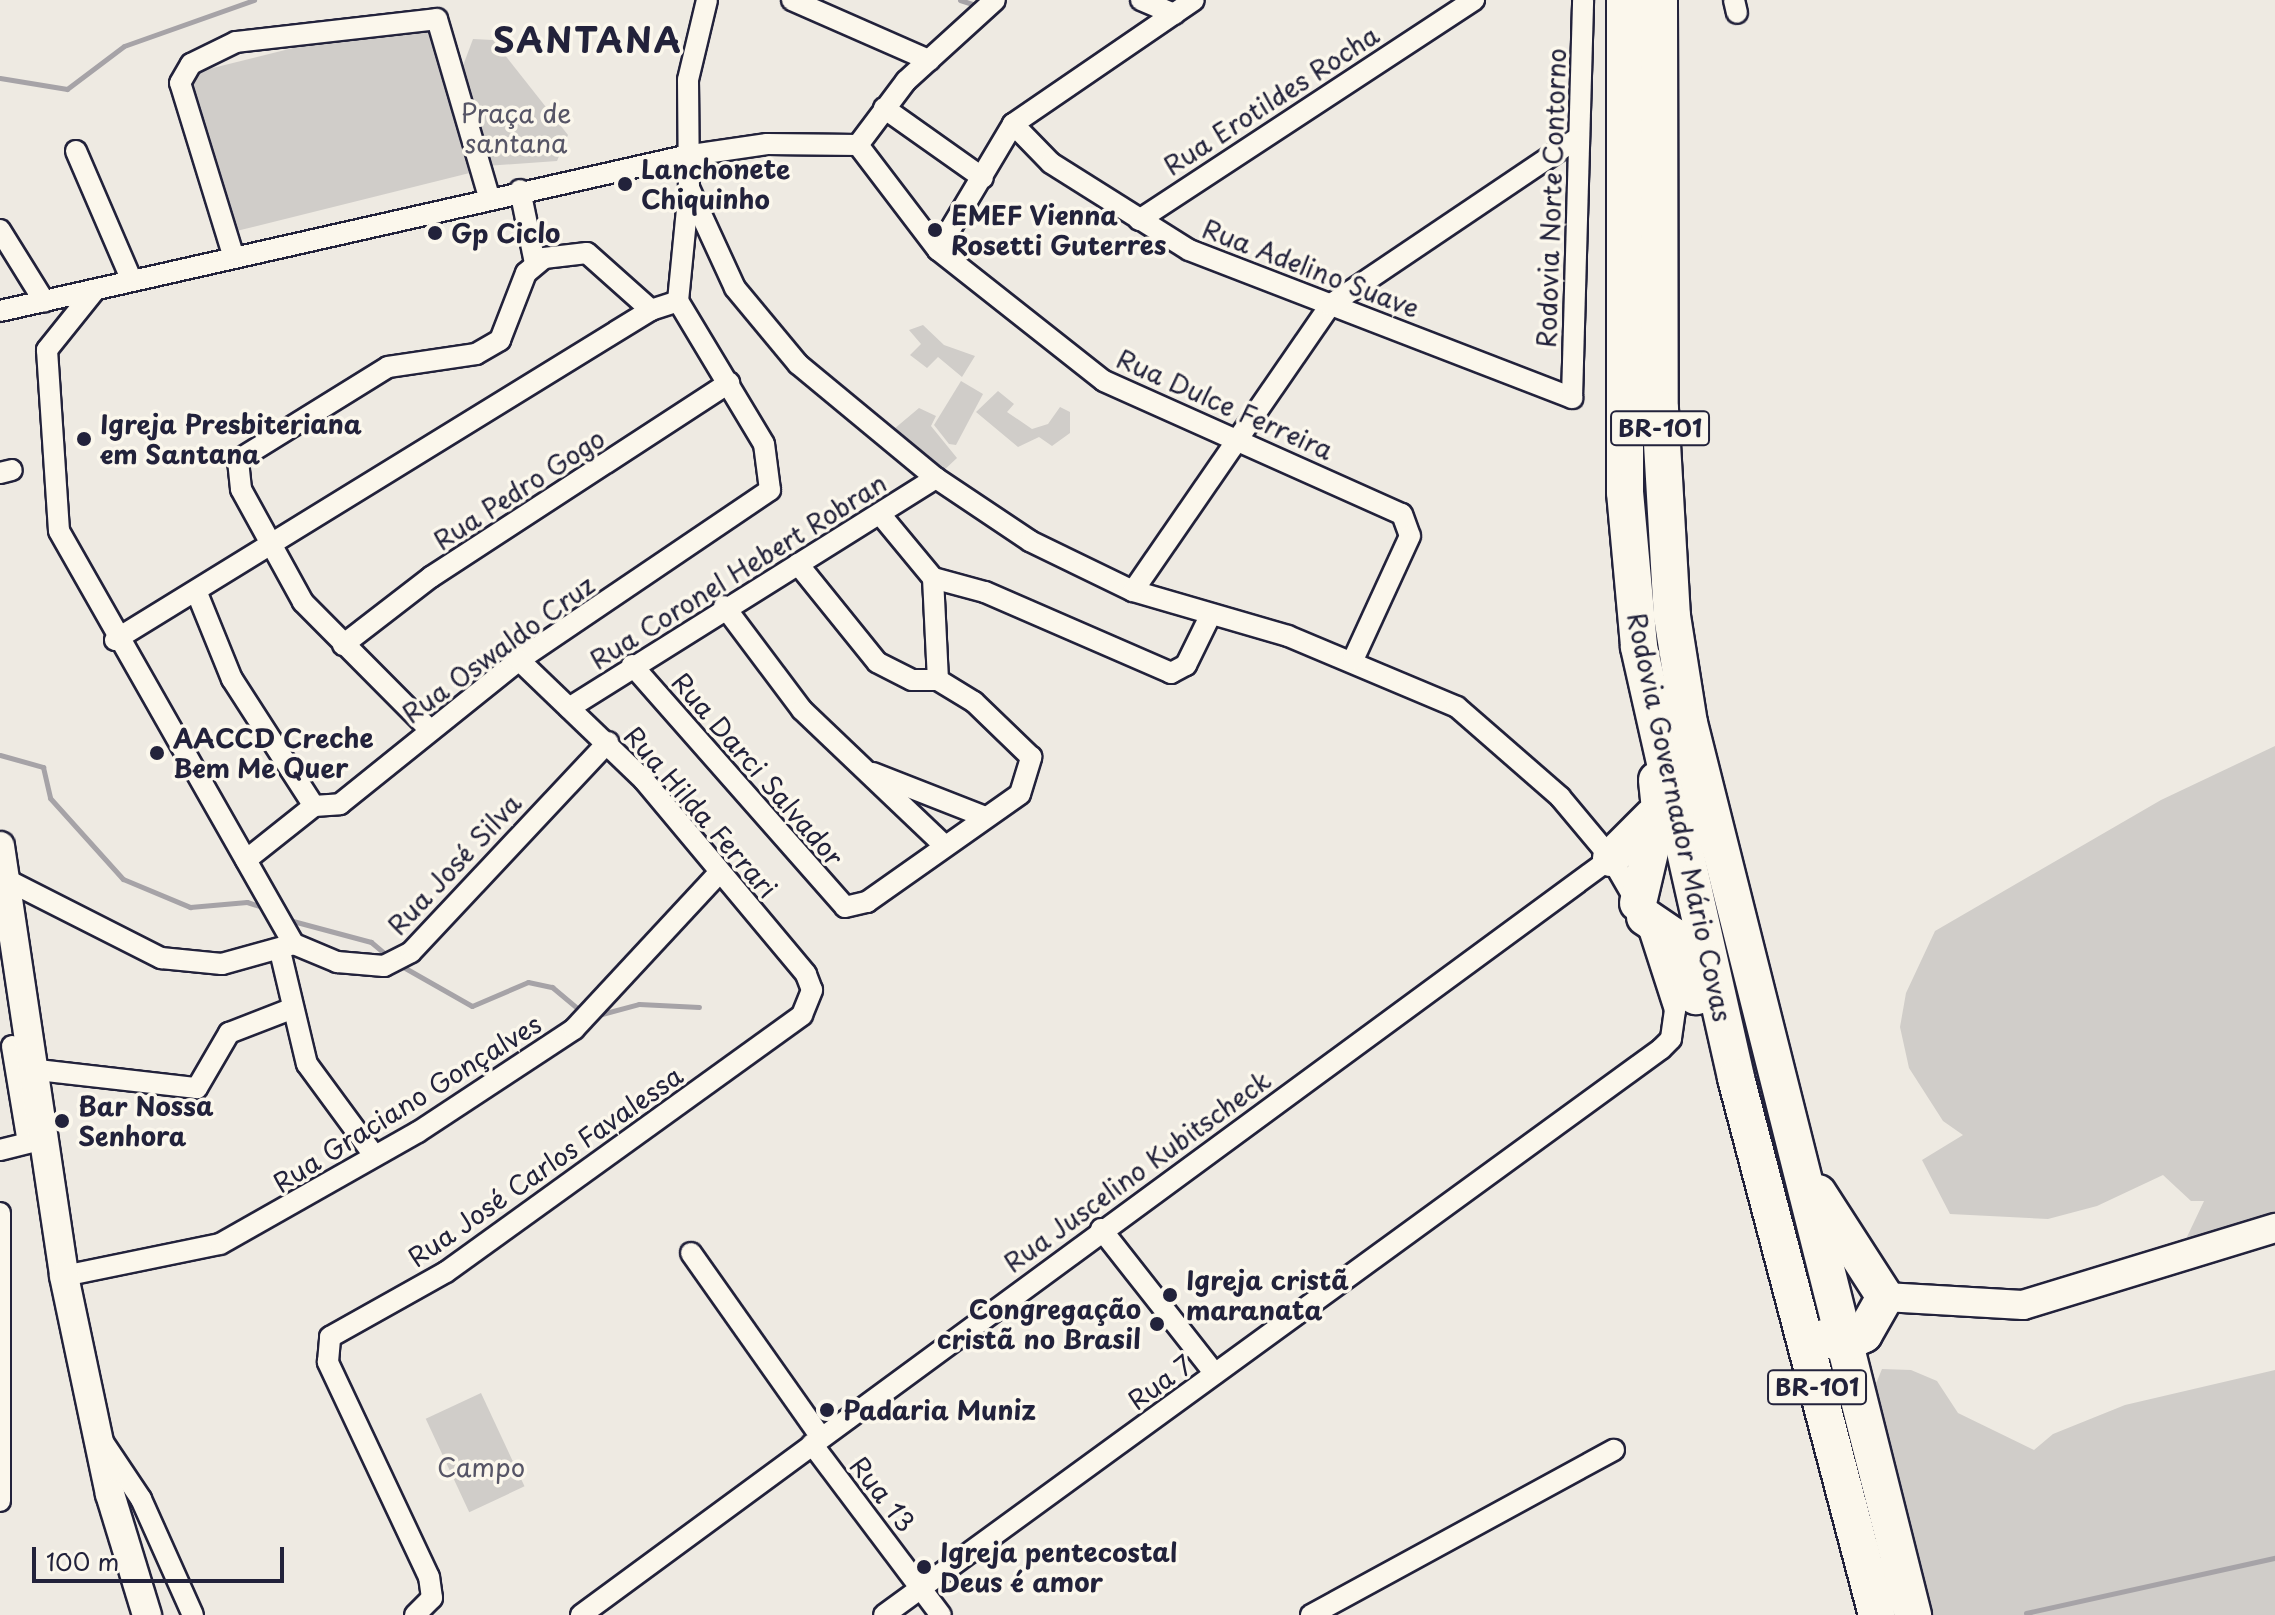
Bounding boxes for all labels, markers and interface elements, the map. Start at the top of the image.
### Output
street label: Rua Erotildes Rocha [1158,19,1384,181]
district label: SANTANA [493,20,683,60]
street label: Rodovia Norte Contorno [1530,46,1572,350]
park label: Praça de santana [461,97,571,158]
place label: Lanchonete Chiquinho [641,153,790,214]
marker: Lanchonete Chiquinho [616,175,634,193]
place label: EMEF Vienna Rosetti Guterres [951,199,1166,260]
street label: Rua Adelino Suave [1198,212,1424,324]
place label: Gp Ciclo [451,217,561,249]
marker: EMEF Vienna Rosetti Guterres [926,221,944,239]
marker: Gp Ciclo [426,224,444,242]
street label: Rua Dulce Ferreira [1110,341,1340,467]
place label: Igreja Presbiteriana em Santana [100,408,362,470]
road number: BR-101 [1610,408,1710,448]
street label: Rua Pedro Gogo [426,421,612,557]
marker: Igreja Presbiteriana em Santana [75,430,93,448]
street label: Rua Coronel Hebert Robran [583,466,893,676]
street label: Rua Oswaldo Cruz [395,568,601,730]
street label: Rodovia Governador Mário Covas [1621,609,1739,1025]
street label: Rua Darci Salvador [665,666,851,872]
street label: Rua Hilda Ferrari [617,719,785,905]
place label: AACCD Creche Bem Me Quer [173,722,373,784]
marker: AACCD Creche Bem Me Quer [148,744,166,762]
street label: Rua José Silva [380,787,528,941]
street label: Rua Graciano Gonçalves [267,1008,547,1198]
street label: Rua José Carlos Favalessa [400,1058,690,1274]
street label: Rua Juscelino Kubitscheck [997,1063,1277,1279]
place label: Bar Nossa Senhora [78,1090,213,1152]
marker: Bar Nossa Senhora [53,1112,71,1130]
place label: Igreja cristã maranata [1186,1264,1348,1326]
marker: Igreja cristã maranata [1161,1286,1179,1304]
place label: Congregação cristã no Brasil [938,1293,1141,1354]
marker: Congregação cristã no Brasil [1148,1315,1166,1333]
street label: Rua 7 [1121,1348,1199,1416]
road number: BR-101 [1767,1367,1867,1407]
place label: Padaria Muniz [843,1394,1036,1426]
marker: Padaria Muniz [818,1401,836,1419]
street label: Rua 13 [844,1450,922,1538]
park label: Campo [437,1451,525,1483]
scale bar [36,1531,288,1581]
place label: Igreja pentecostal Deus é amor [940,1536,1178,1598]
text: 100 m [46,1543,119,1579]
marker: Igreja pentecostal Deus é amor [915,1558,933,1576]

